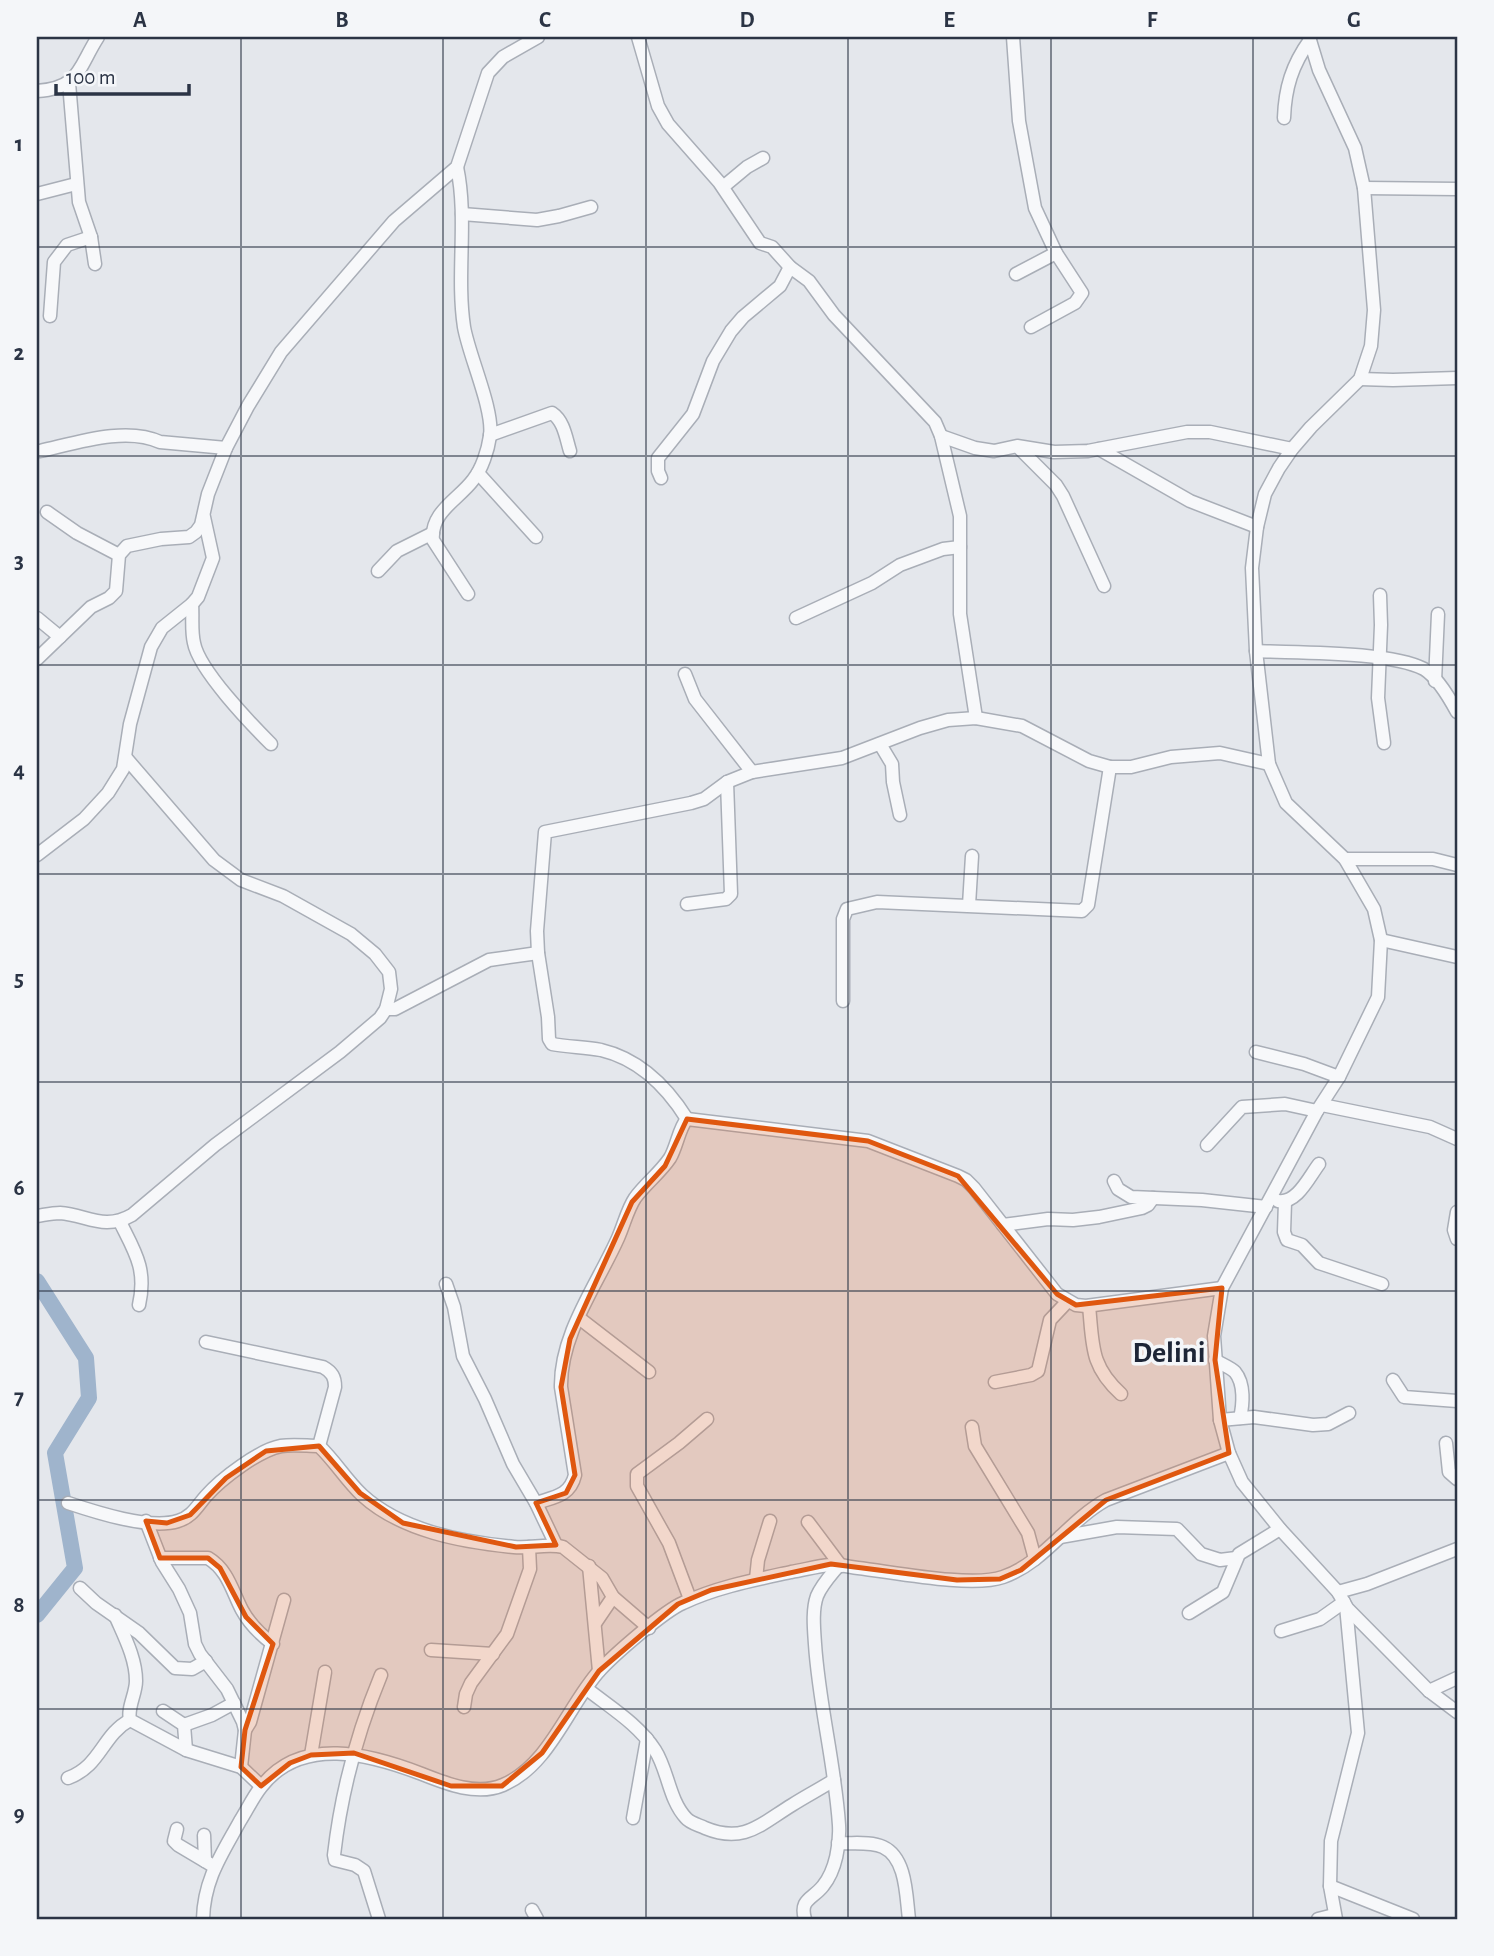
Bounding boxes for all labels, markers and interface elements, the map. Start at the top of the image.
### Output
text: A [133,9,147,32]
text: B [335,9,349,32]
text: C [539,9,551,32]
text: D [739,9,755,32]
text: E [943,9,955,32]
text: F [1147,9,1158,32]
text: G [1347,9,1361,32]
scale bar [56,52,189,96]
text: 100 m [66,67,116,88]
text: 1 [15,133,23,156]
text: 2 [14,342,25,365]
text: 3 [14,550,24,573]
text: 4 [13,759,25,782]
text: 5 [14,968,24,991]
text: 6 [13,1177,25,1200]
district label: Delini [1133,1338,1206,1368]
text: 7 [14,1386,24,1409]
text: 8 [13,1594,25,1617]
text: 9 [13,1803,25,1826]

